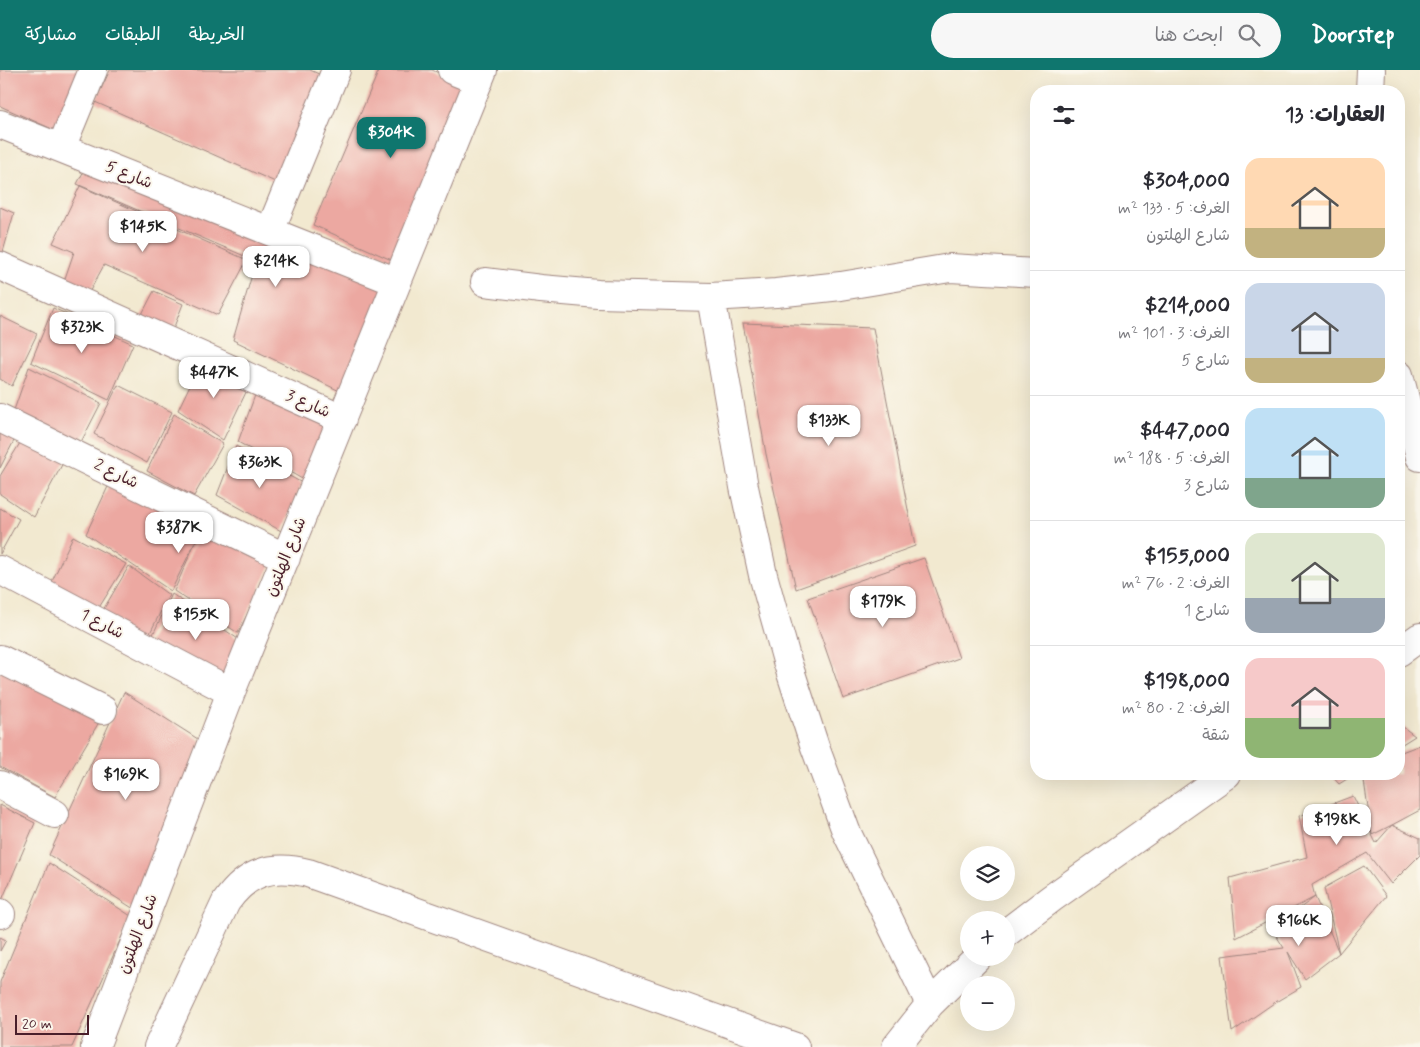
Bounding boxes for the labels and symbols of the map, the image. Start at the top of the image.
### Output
pin: $304K [356,116,426,159]
street label: شارع 5 [103,156,155,194]
pin: $145K [108,210,178,253]
pin: $214K [241,246,311,288]
pin: $323K [47,312,117,354]
pin: $447K [179,356,249,399]
street label: شارع 3 [283,385,333,423]
pin: $133K [794,404,864,447]
pin: $363K [225,446,295,489]
street label: شارع 2 [90,454,142,494]
pin: $387K [144,512,214,554]
street label: شارع الهلتون [261,514,311,600]
pin: $179K [848,586,918,628]
pin: $155K [161,598,231,641]
street label: شارع 1 [77,604,127,644]
pin: $169K [91,758,161,801]
pin: $198K [1302,804,1372,846]
street label: شارع الهلتون [113,891,163,977]
pin: $166K [1264,904,1334,947]
scale bar [15,1012,89,1035]

